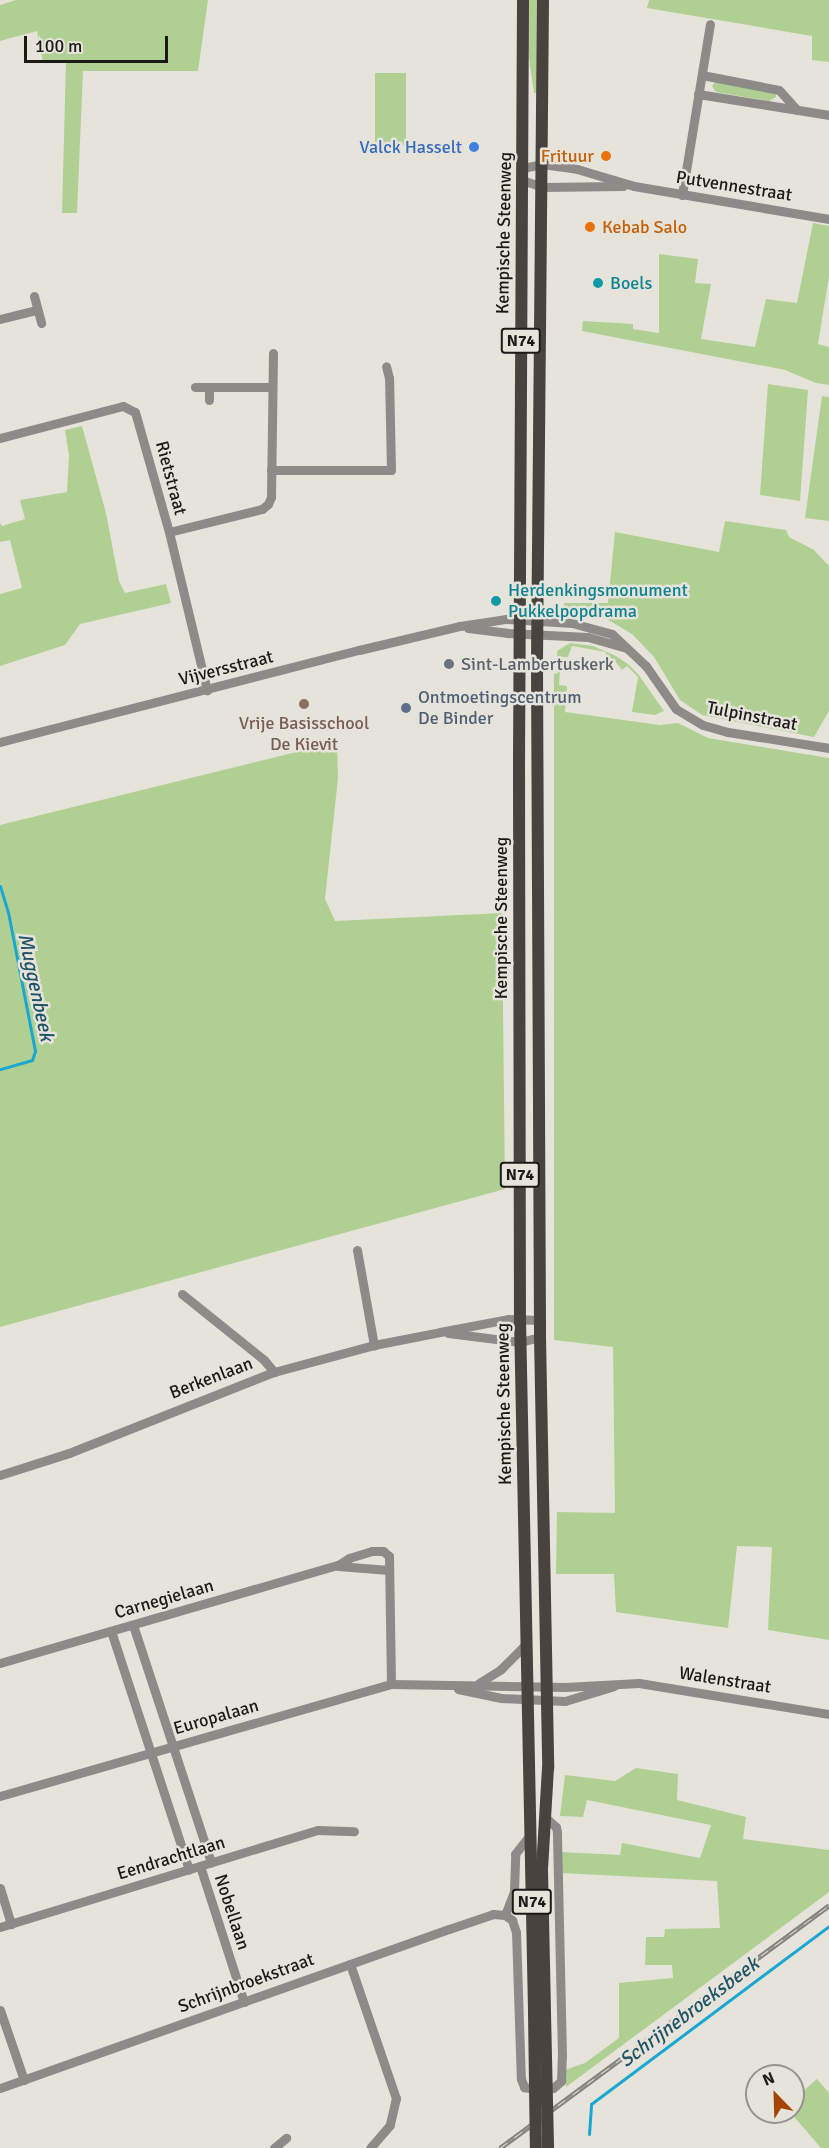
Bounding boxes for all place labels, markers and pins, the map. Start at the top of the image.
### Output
place label: Valck Hasselt [359,136,462,158]
marker: Valck Hasselt [467,140,481,154]
place label: Frituur [541,145,594,167]
marker: Frituur [599,149,613,163]
place label: Kebab Salo [602,216,687,238]
marker: Kebab Salo [583,220,597,234]
place label: Boels [610,272,652,294]
marker: Boels [591,276,605,290]
place label: Herdenkingsmonument Pukkelpopdrama [508,580,688,622]
marker: Herdenkingsmonument Pukkelpopdrama [489,594,503,608]
place label: Sint-Lambertuskerk [461,653,614,675]
marker: Sint-Lambertuskerk [442,657,456,671]
place label: Ontmoetingscentrum De Binder [418,687,582,730]
marker: Vrije Basisschool De Kievit [297,697,311,711]
marker: Ontmoetingscentrum De Binder [399,701,413,715]
place label: Vrije Basisschool De Kievit [239,713,369,756]

